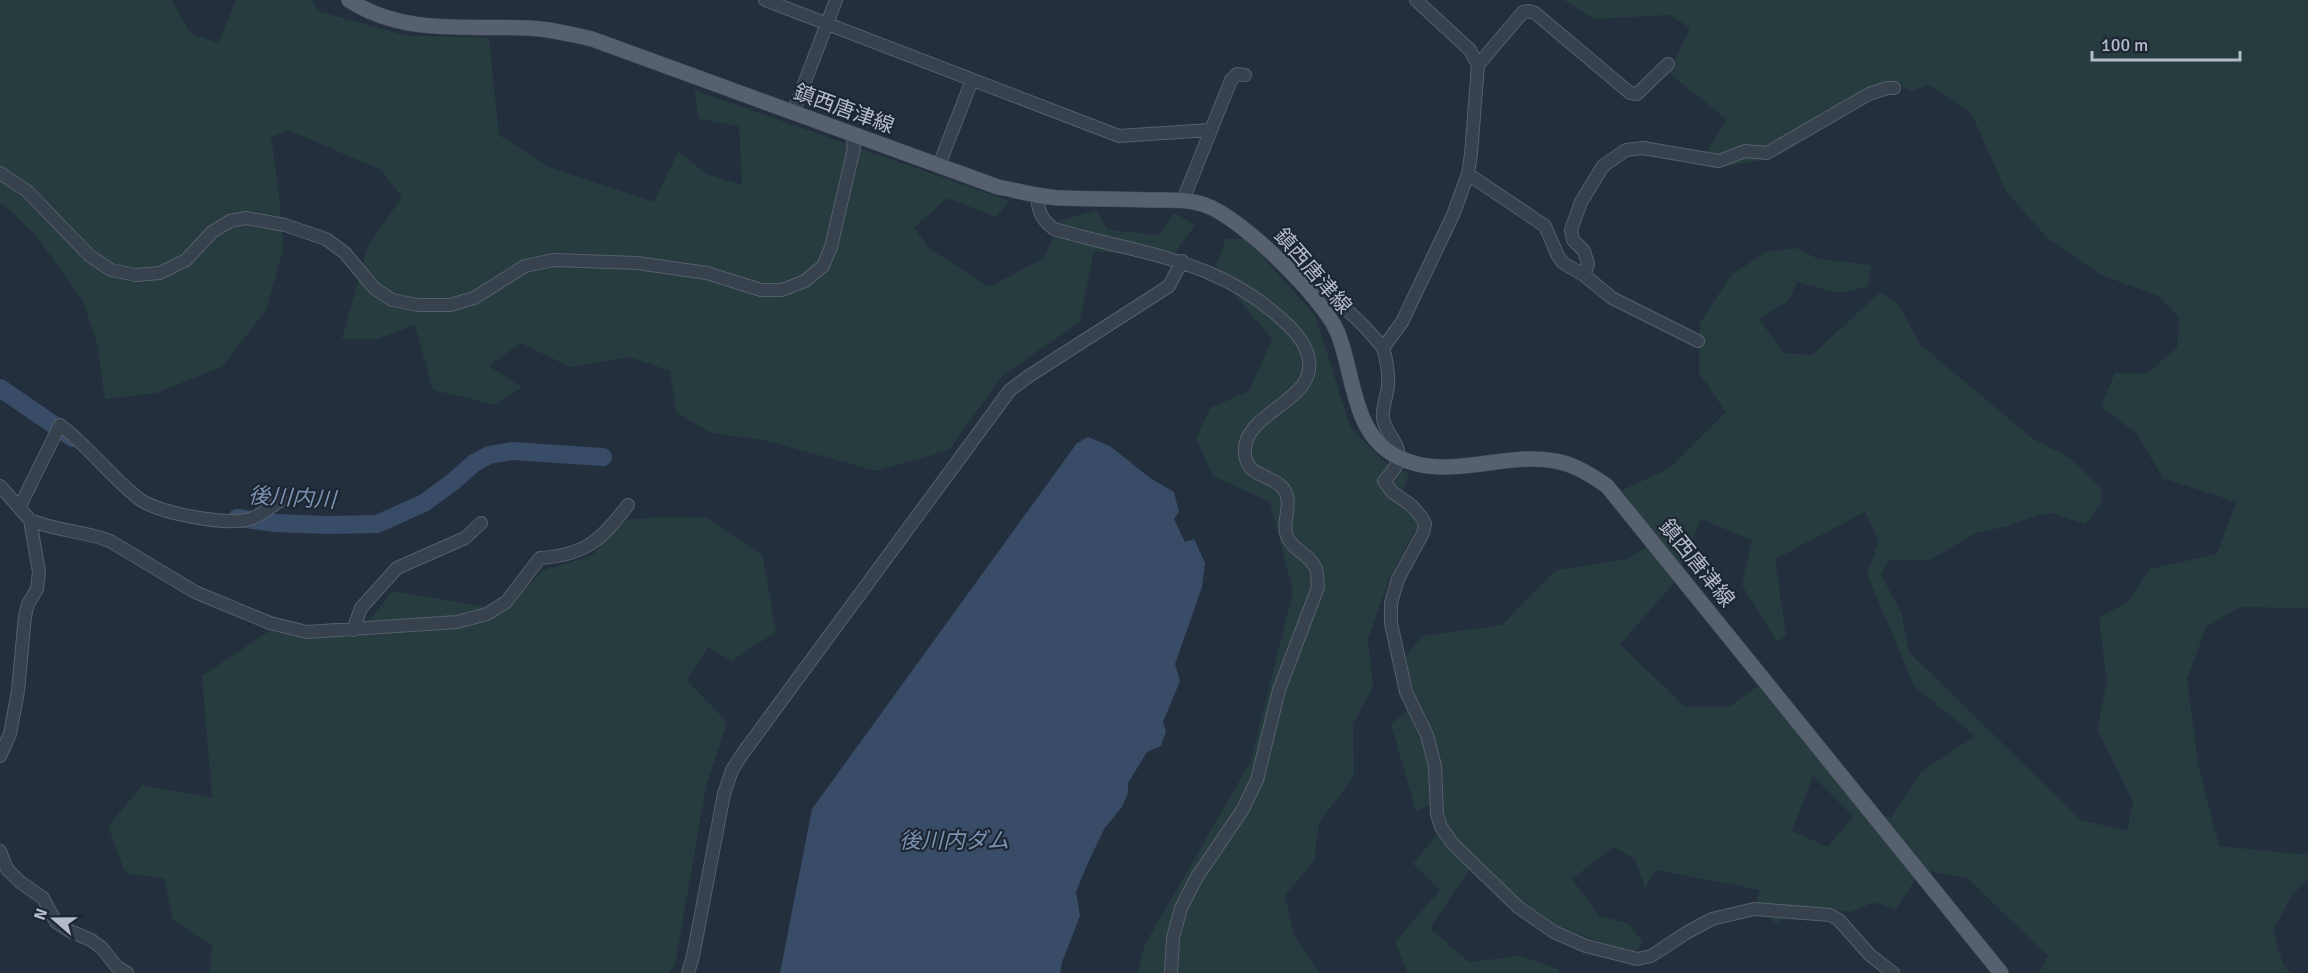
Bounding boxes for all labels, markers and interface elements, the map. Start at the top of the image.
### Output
scale bar [2092,24,2240,62]
text: 100 m [2101,34,2148,56]
street label: 鎮西唐津線 [790,79,898,139]
street label: 鎮西唐津線 [1269,223,1357,319]
water label: 後川内川 [247,482,339,513]
street label: 鎮西唐津線 [1654,514,1740,612]
water label: 後川内ダム [899,827,1009,854]
north arrow [24,889,84,949]
text: N [30,906,52,923]

